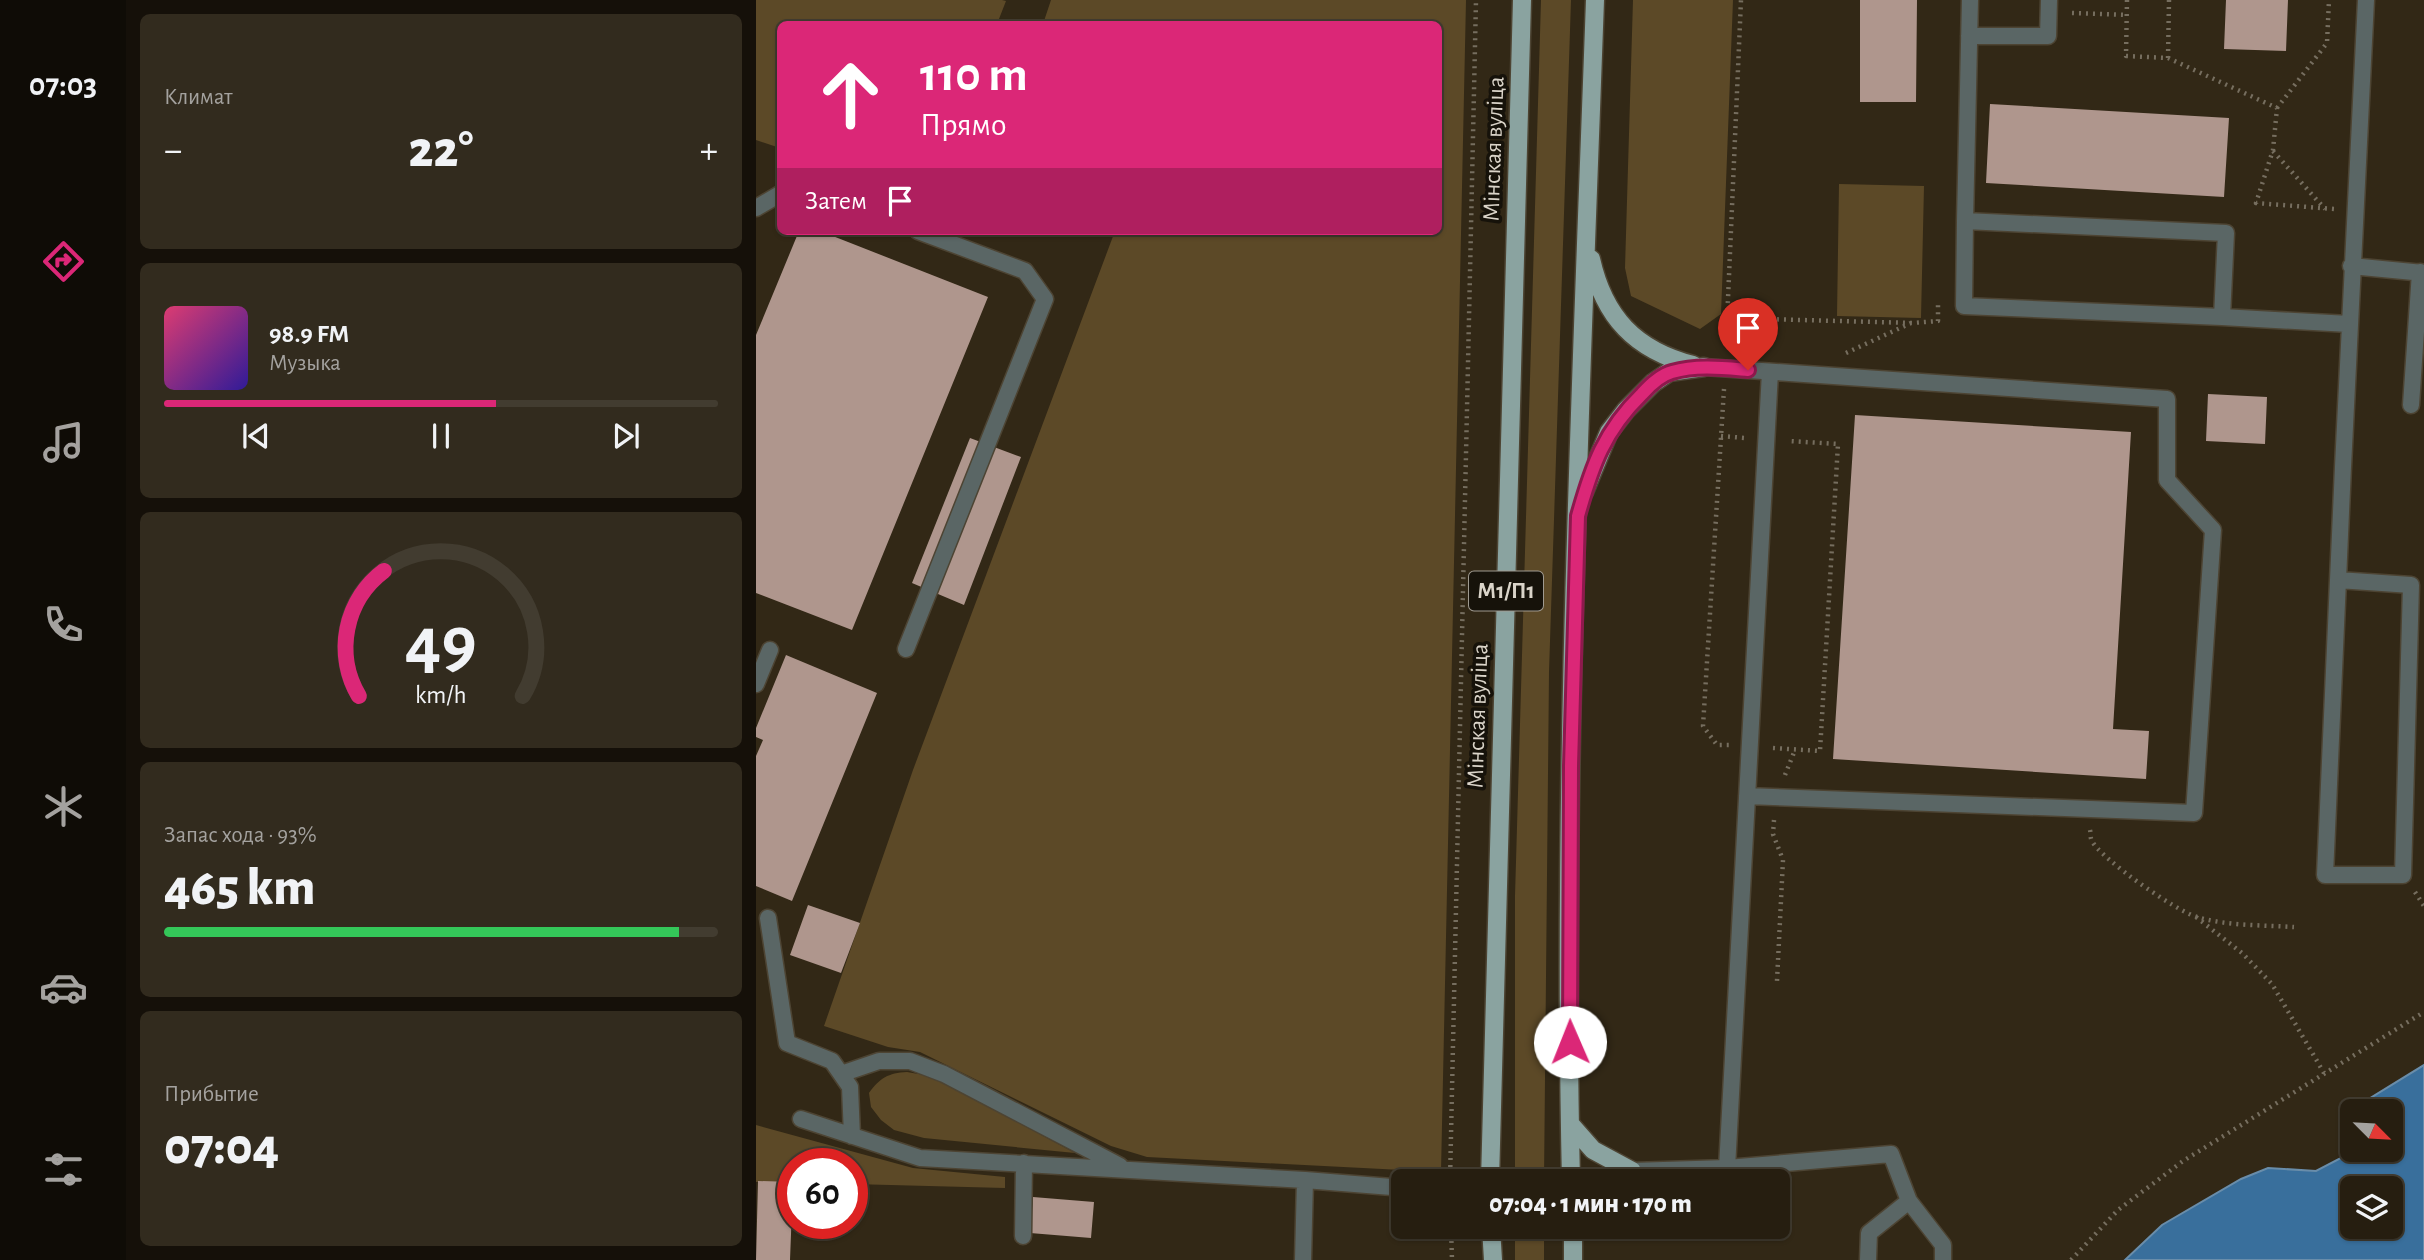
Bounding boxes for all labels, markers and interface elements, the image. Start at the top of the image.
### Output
icon: ahead [805,49,896,140]
text: 110 m [920,51,1028,100]
text: 07:03 [29,69,97,101]
street label: Мінская вуліца [1479,76,1509,222]
text: Климат [164,86,233,109]
text: Прямо [920,109,1006,141]
text: 22° [408,124,474,176]
text: − [164,132,182,170]
text: + [700,132,718,170]
icon: arrive [881,182,919,220]
text: Затем [805,188,867,214]
icon: directions [39,237,88,286]
pin [1718,298,1778,370]
icon: arrive [1729,309,1767,347]
text: 98.9 FM [269,321,349,347]
text: Музыка [269,352,341,375]
icon: previous [237,417,275,455]
icon: pause [422,417,460,455]
icon: next [607,417,645,455]
icon: music [39,418,88,467]
road number: М1/П1 [1469,572,1543,610]
icon: phone [39,600,88,649]
text: 49 [405,608,477,681]
street label: Мінская вуліца [1463,643,1493,789]
text: km/h [415,683,467,708]
icon: climate [39,782,88,831]
text: Запас хода · 93% [164,824,317,847]
text: 465 km [164,862,315,914]
icon: car [39,963,88,1012]
position arrow [1533,1005,1607,1079]
text: Прибытие [164,1083,259,1106]
north arrow [2340,1099,2403,1162]
map controls [2340,1099,2403,1239]
text: 07:04 [164,1121,279,1173]
icon: filters [39,1145,88,1194]
speed limit sign: 60 [777,1148,868,1239]
button: layers [2340,1176,2403,1239]
text: 07:04 · 1 мин · 170 m [1489,1191,1692,1217]

